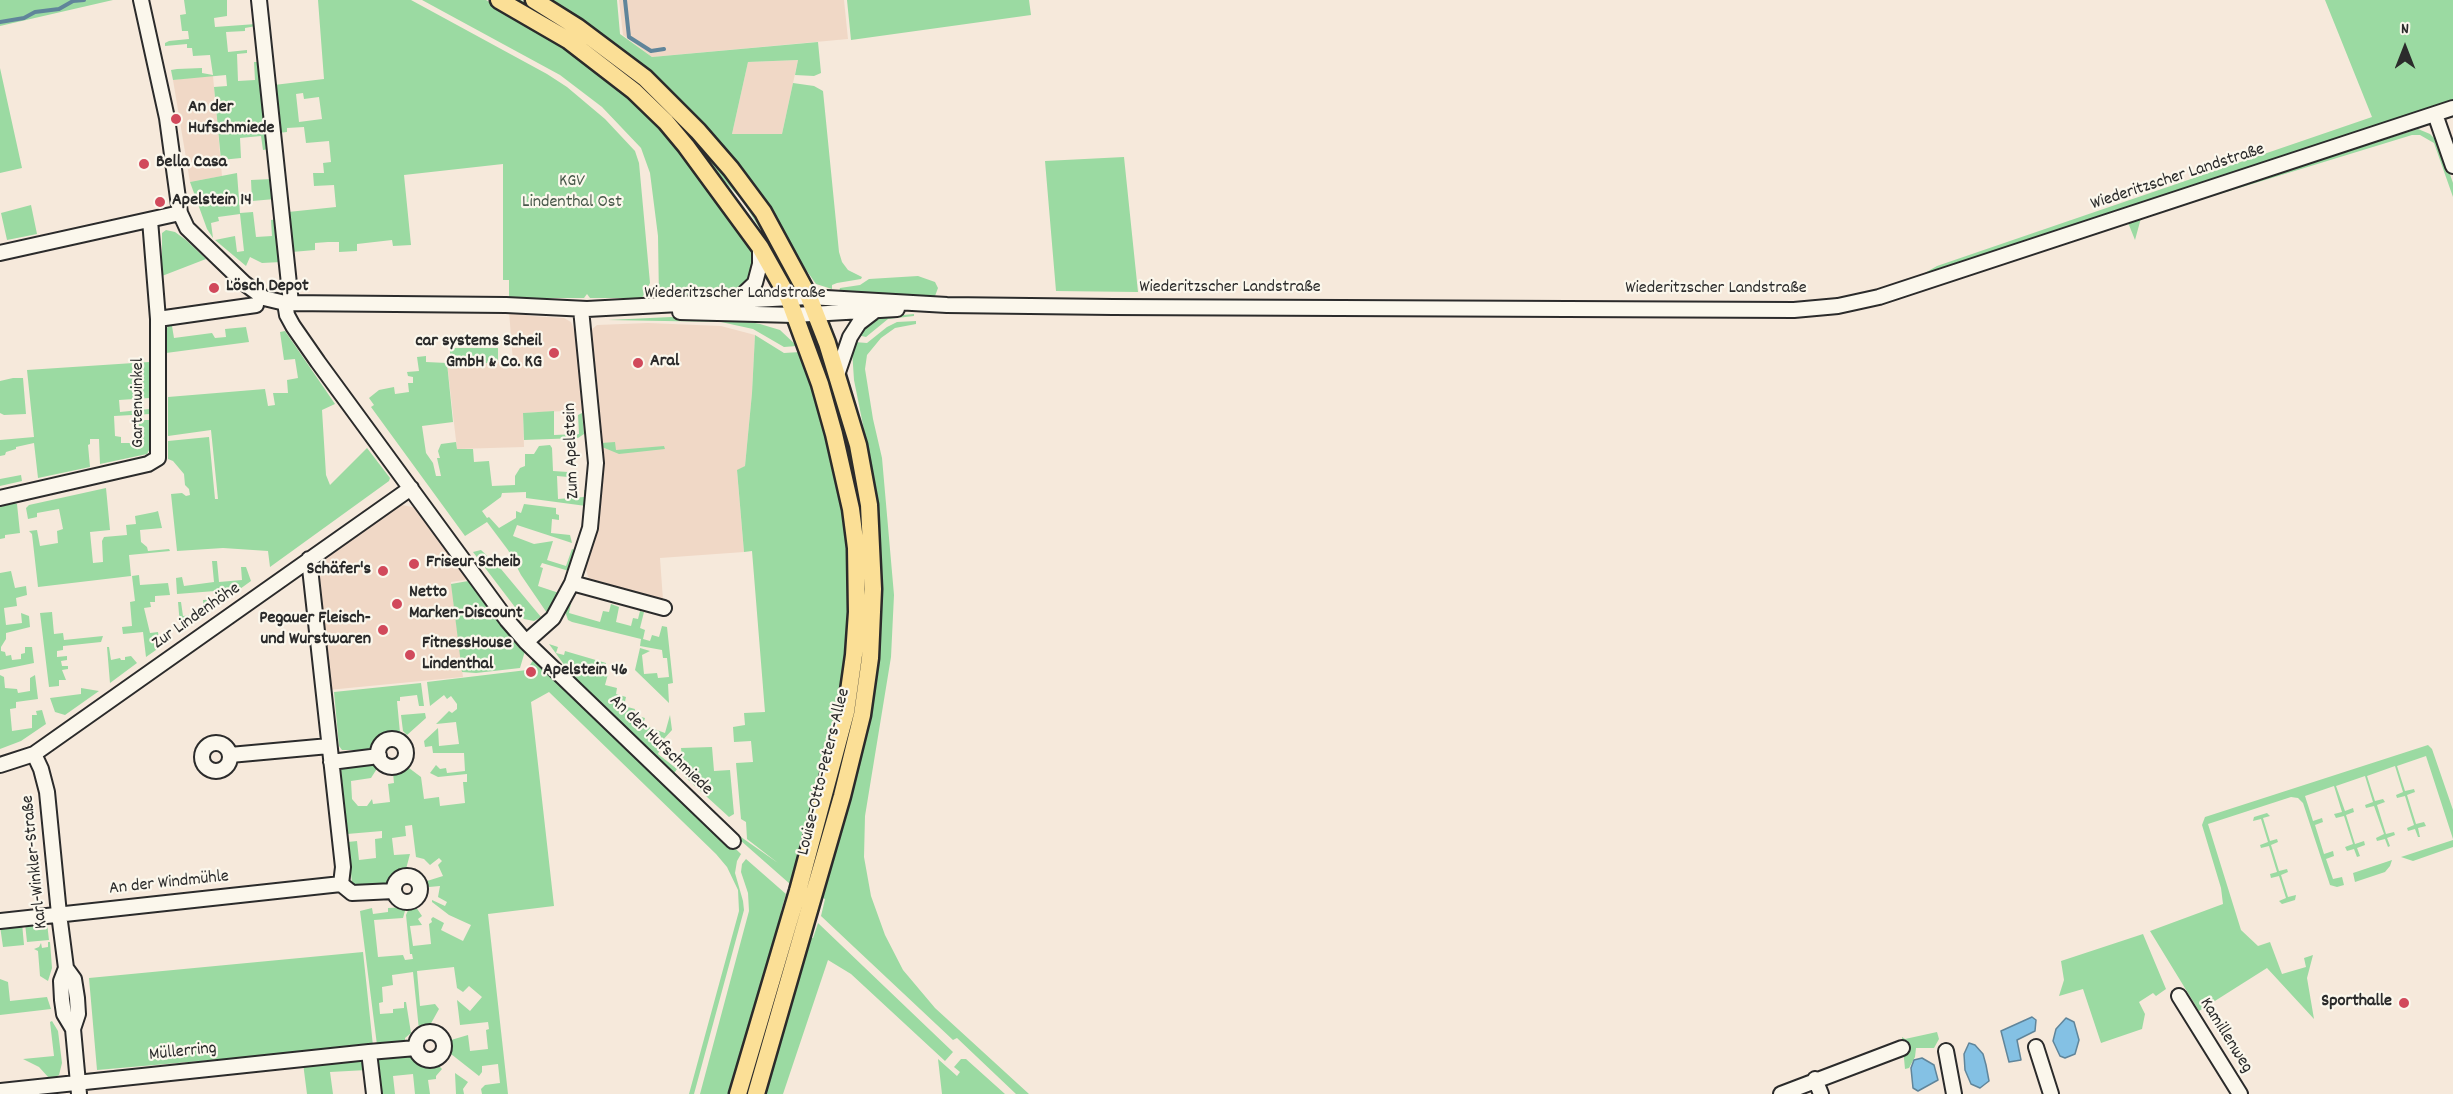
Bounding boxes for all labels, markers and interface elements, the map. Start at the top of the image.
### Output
north arrow [2375,18,2435,78]
text: N [2401,18,2409,41]
place label: An der Hufschmiede [188,98,274,140]
marker: An der Hufschmiede [169,112,183,126]
street label: Wiederitzscher Landstraße [2088,140,2268,216]
place label: Bella Casa [156,153,227,175]
marker: Bella Casa [137,157,151,171]
park label: KGV Lindenthal Ost [522,172,622,214]
place label: Apelstein 14 [172,191,252,213]
marker: Apelstein 14 [153,195,167,209]
place label: Lösch Depot [226,277,309,299]
street label: Wiederitzscher Landstraße [1139,278,1321,300]
street label: Wiederitzscher Landstraße [1625,279,1807,301]
marker: Lösch Depot [207,281,221,295]
street label: Wiederitzscher Landstraße [644,284,826,306]
place label: car systems Scheil GmbH & Co. KG [416,332,542,374]
marker: car systems Scheil GmbH & Co. KG [547,346,561,360]
place label: Aral [650,352,679,374]
marker: Aral [631,356,645,370]
street label: Gartenwinkel [129,358,151,448]
street label: Zum Apelstein [561,403,585,499]
place label: Friseur Scheib [426,553,520,575]
marker: Friseur Scheib [407,557,421,571]
place label: Schäfer's [307,560,371,582]
marker: Schäfer's [376,564,390,578]
street label: Zur Lindenhöhe [149,579,245,655]
place label: Netto Marken-Discount [409,583,523,626]
marker: Netto Marken-Discount [390,597,404,611]
place label: Pegauer Fleisch- und Wurstwaren [259,609,371,652]
marker: Pegauer Fleisch- und Wurstwaren [376,623,390,637]
place label: FitnessHouse Lindenthal [422,634,512,676]
marker: FitnessHouse Lindenthal [403,648,417,662]
place label: Apelstein 46 [543,661,627,683]
marker: Apelstein 46 [524,665,538,679]
street label: Louise-Otto-Peters-Allee [794,686,856,858]
street label: An der Hufschmiede [604,691,716,801]
street label: Karl-Winkler-Straße [18,794,54,930]
street label: An der Windmühle [108,867,230,901]
place label: Sporthalle [2321,992,2392,1014]
street label: Kamillenweg [2193,994,2257,1078]
marker: Sporthalle [2397,996,2411,1010]
street label: Müllerring [148,1039,218,1067]

